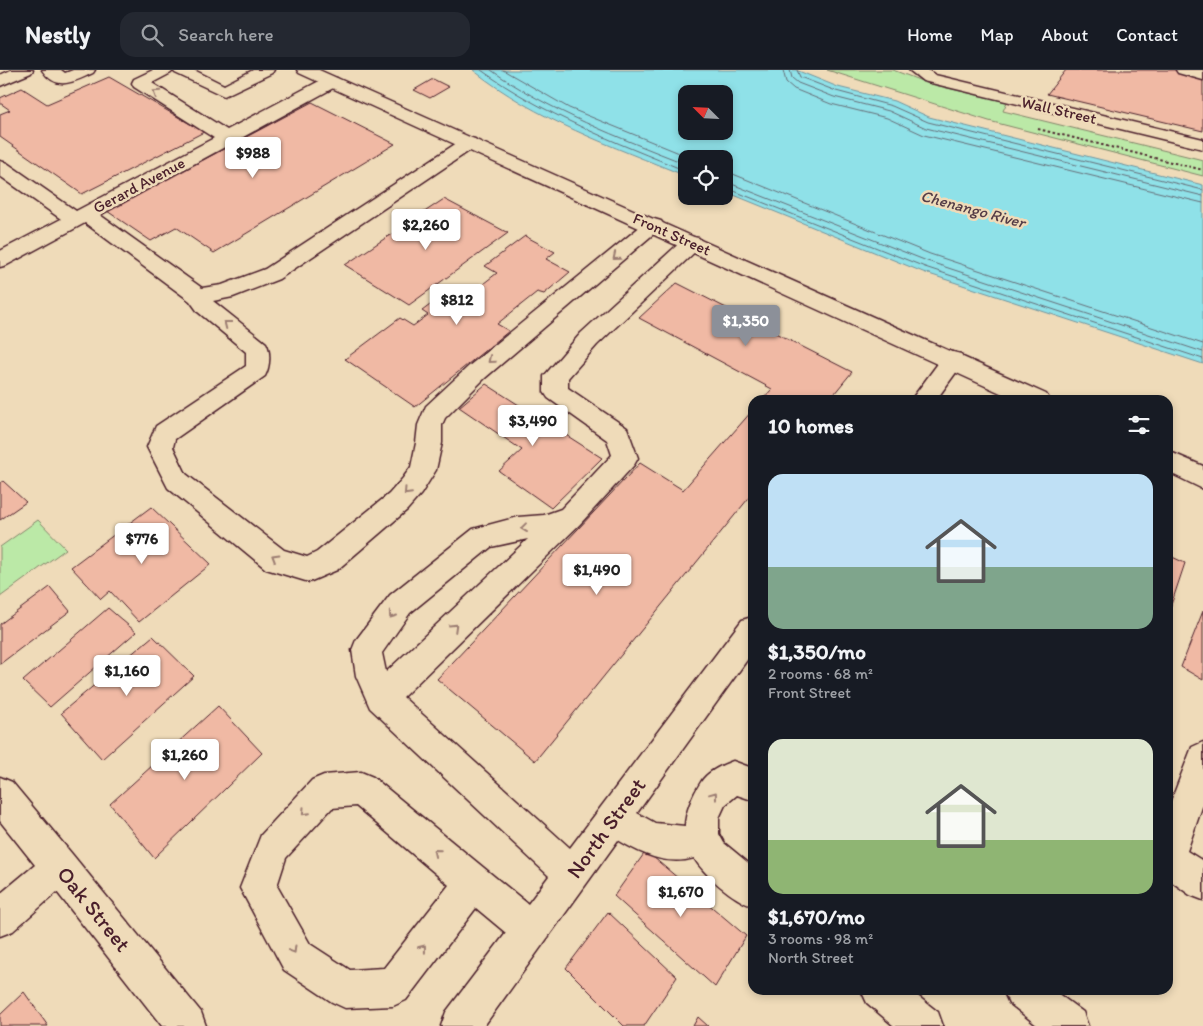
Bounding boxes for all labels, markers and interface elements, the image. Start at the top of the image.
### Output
search box [120,12,470,57]
text: Nestly [25,20,90,49]
icon: search [138,21,166,49]
text: Search here [178,23,274,46]
text: Home [907,24,953,46]
text: Map [981,24,1014,46]
text: About [1042,24,1088,46]
text: Contact [1116,24,1178,46]
north arrow [678,85,732,140]
map controls [678,85,733,205]
one-way arrow [152,90,161,100]
street label: Wall Street [1020,92,1098,128]
pin: $988 [223,136,283,179]
text: $988 [236,143,270,162]
button: locate [678,150,733,205]
street label: Gerard Avenue [90,153,188,217]
water label: Chenango River [919,186,1029,232]
pin: $2,260 [385,208,467,251]
street label: Front Street [630,208,714,260]
text: $2,260 [402,215,450,234]
one-way arrow [613,251,622,259]
pin: $812 [427,284,487,326]
text: $812 [441,290,473,309]
pin: $1,350 [705,304,787,347]
text: $1,350 [723,311,769,330]
one-way arrow [224,321,233,329]
one-way arrow [488,355,497,363]
pin: $3,490 [492,404,574,447]
text: $3,490 [509,411,557,430]
icon: filters [1125,411,1153,439]
text: 10 homes [768,413,854,438]
one-way arrow [404,486,413,495]
icon: home [916,506,1006,596]
pin: $776 [112,522,172,565]
one-way arrow [520,523,528,533]
text: $776 [126,529,158,548]
one-way arrow [271,554,280,564]
pin: $1,490 [556,554,638,596]
text: $1,490 [573,560,621,579]
one-way arrow [389,609,397,618]
one-way arrow [449,624,458,633]
text: $1,350/mo [768,639,866,664]
pin: $1,160 [86,654,168,697]
text: $1,160 [104,661,150,680]
text: 2 rooms · 68 m² [768,664,873,683]
text: Front Street [768,683,851,702]
pin: $1,260 [144,738,226,781]
text: $1,260 [162,745,208,764]
icon: home [916,771,1006,861]
street label: North Street [560,772,652,884]
one-way arrow [708,791,717,801]
one-way arrow [302,807,311,816]
one-way arrow [433,849,442,857]
street label: Oak Street [51,861,137,957]
pin: $1,670 [640,876,722,918]
text: $1,670 [658,882,704,901]
text: $1,670/mo [768,904,865,929]
text: 3 rooms · 98 m² [768,929,873,948]
one-way arrow [287,945,297,954]
one-way arrow [417,945,425,954]
text: North Street [768,948,854,967]

